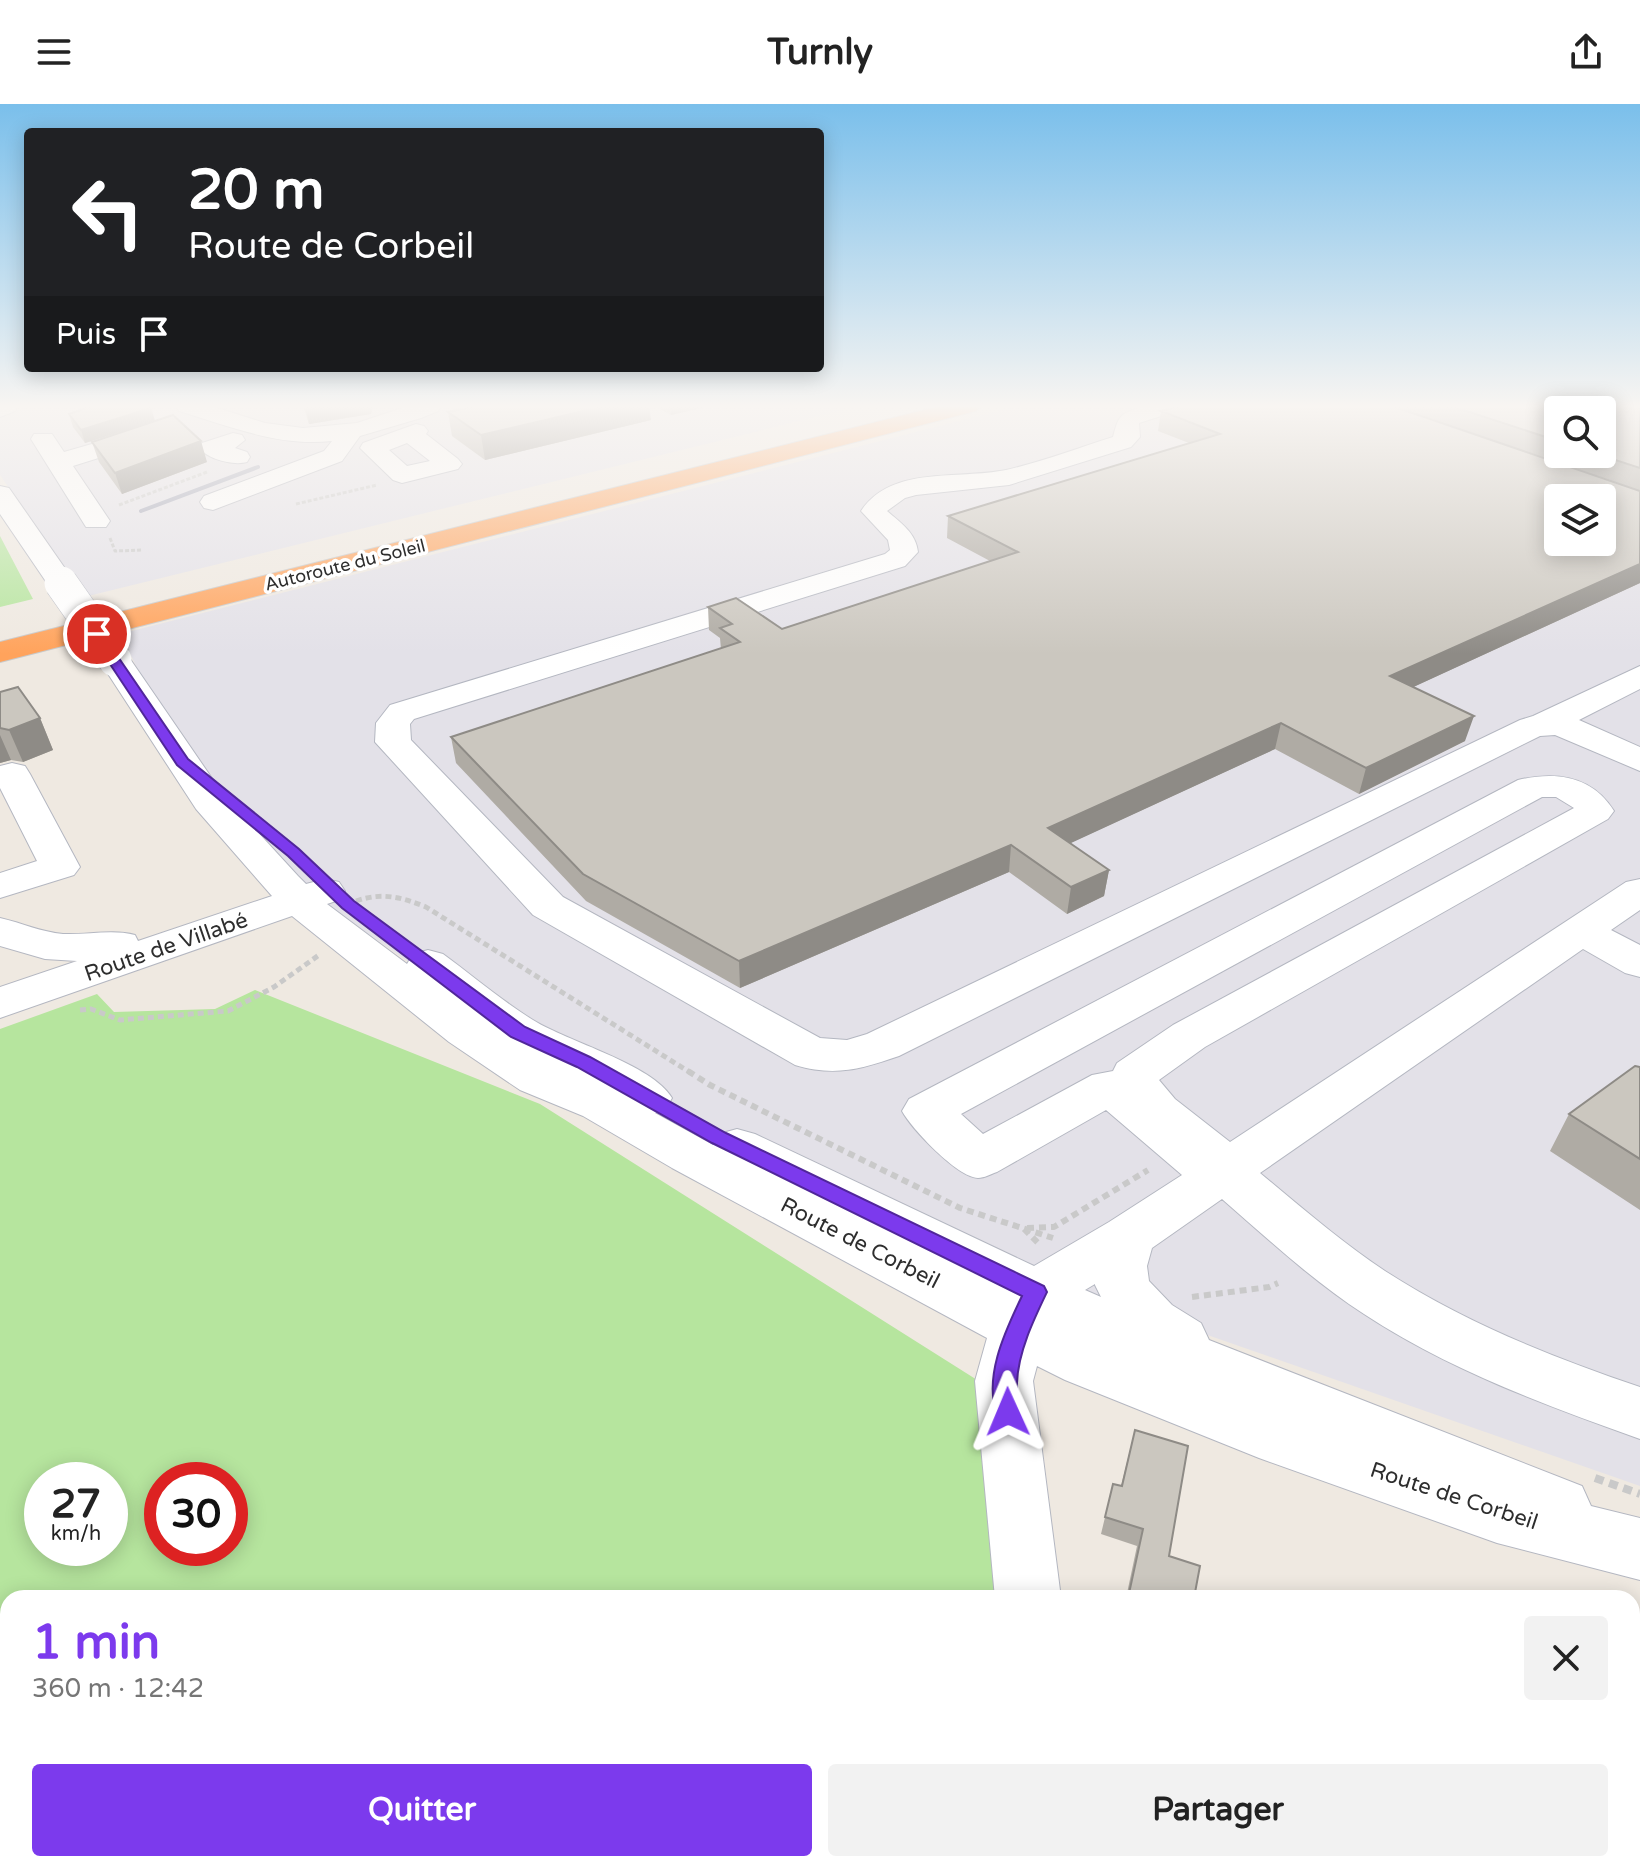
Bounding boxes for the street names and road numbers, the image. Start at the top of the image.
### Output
street label: Autoroute du Soleil [262,534,428,596]
street label: Route de Villabé [81,907,251,987]
street label: Route de Corbeil [776,1192,944,1294]
street label: Route de Corbeil [1367,1457,1541,1535]

